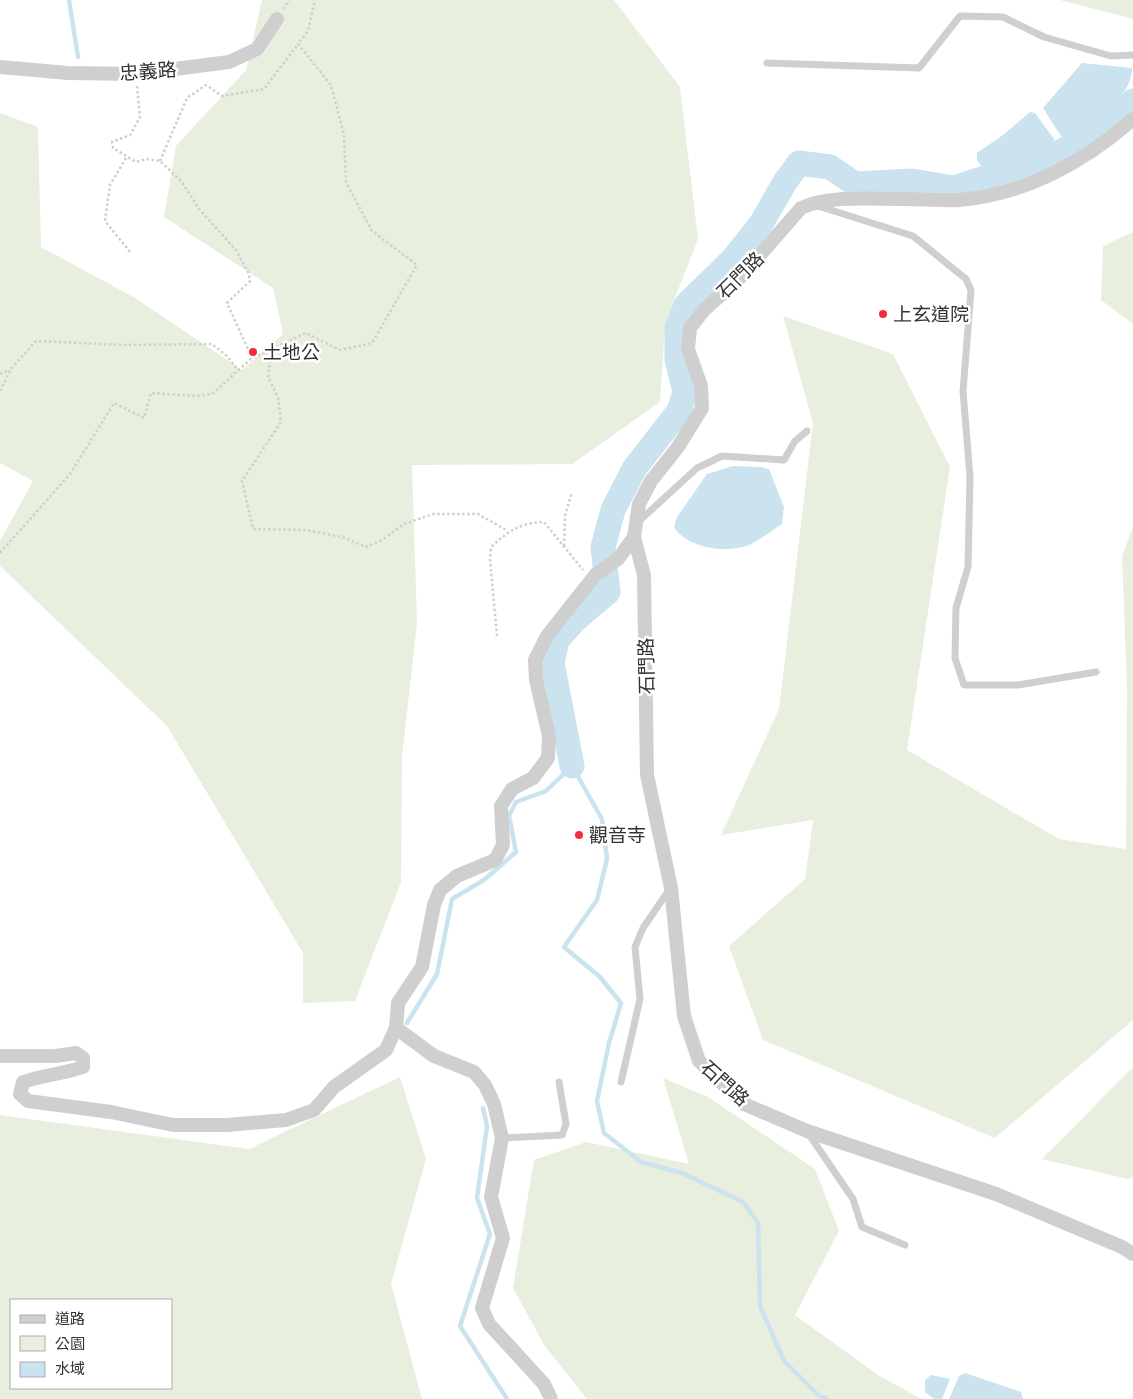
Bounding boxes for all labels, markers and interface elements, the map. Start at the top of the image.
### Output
street label: 忠義路 [119,58,177,85]
street label: 石門路 [712,247,769,304]
place label: 上玄道院 [893,303,969,326]
marker: 上玄道院 [877,308,889,320]
place label: 土地公 [263,341,320,364]
marker: 土地公 [247,346,259,358]
street label: 石門路 [635,637,658,695]
place label: 觀音寺 [589,824,646,847]
marker: 觀音寺 [573,829,585,841]
street label: 石門路 [696,1056,754,1111]
legend [10,1299,172,1389]
text: 道路 [55,1310,85,1328]
text: 公園 [55,1335,85,1353]
text: 水域 [55,1360,85,1378]

